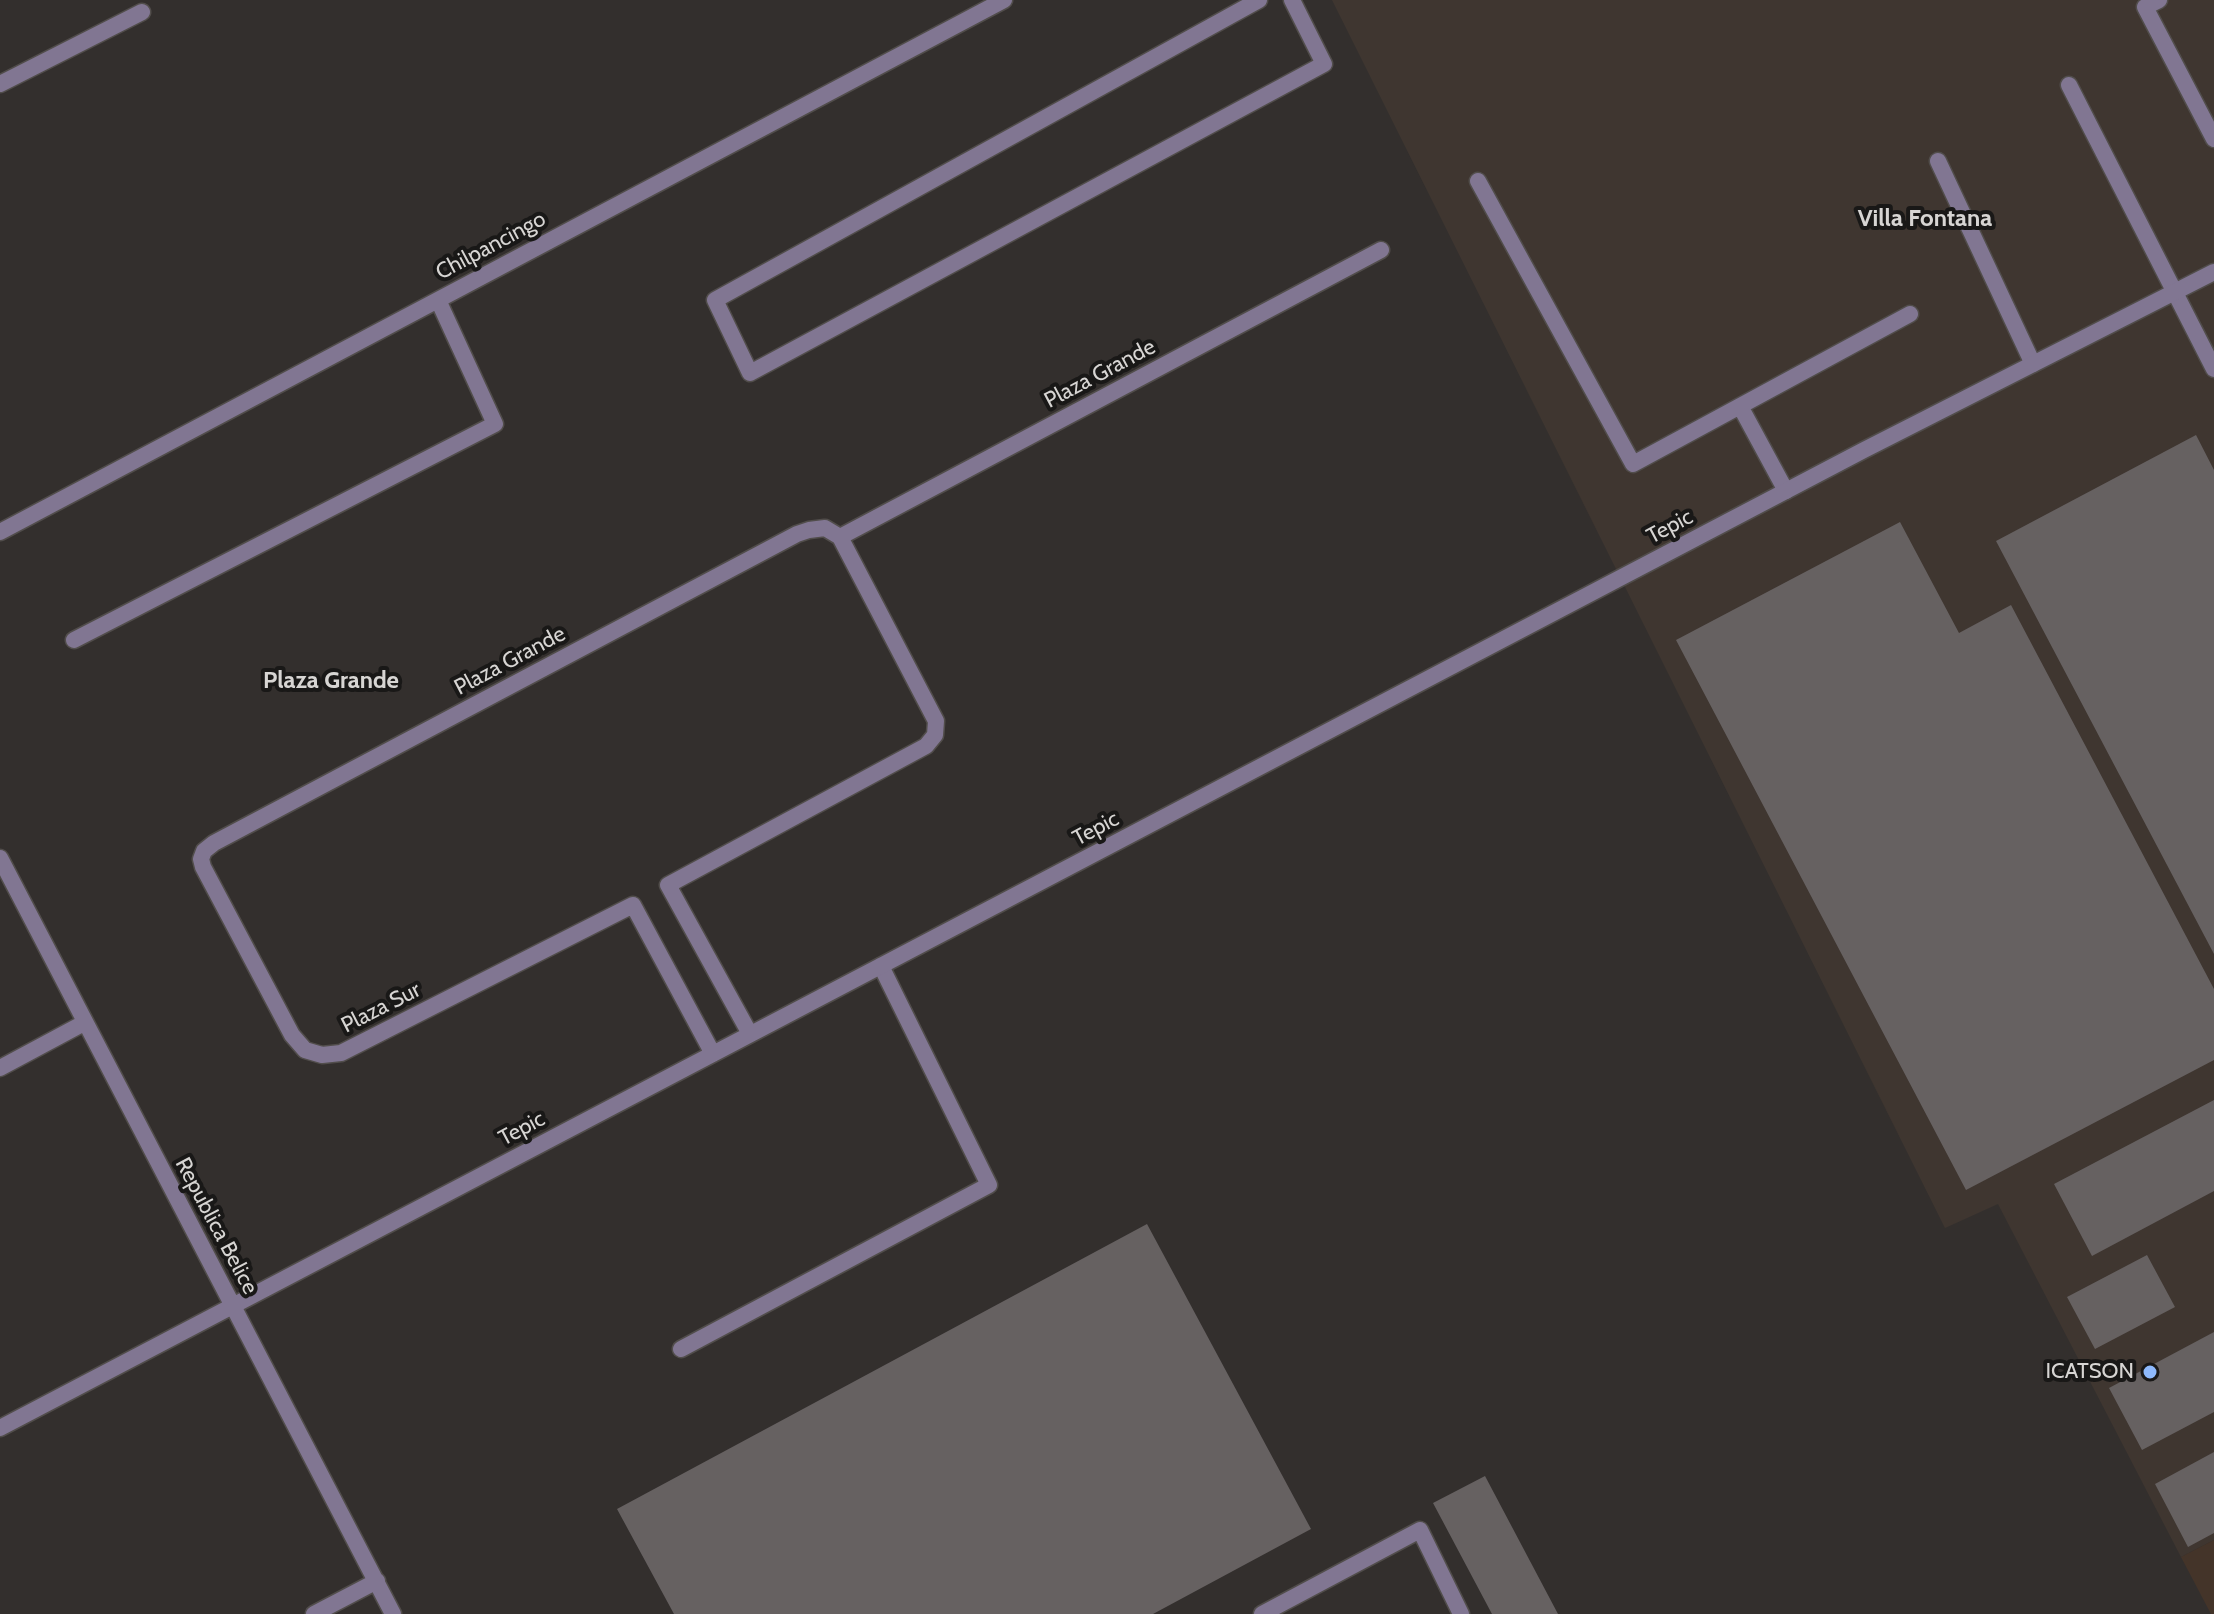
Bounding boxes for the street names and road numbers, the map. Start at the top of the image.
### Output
street label: Chilpancingo [432,206,550,286]
street label: Plaza Grande [1040,334,1160,414]
street label: Tepic [1643,504,1697,550]
street label: Plaza Grande [450,621,570,701]
street label: Tepic [1069,806,1123,852]
street label: Plaza Sur [337,977,425,1039]
street label: Tepic [495,1106,549,1152]
street label: Republica Belice [169,1153,263,1299]

